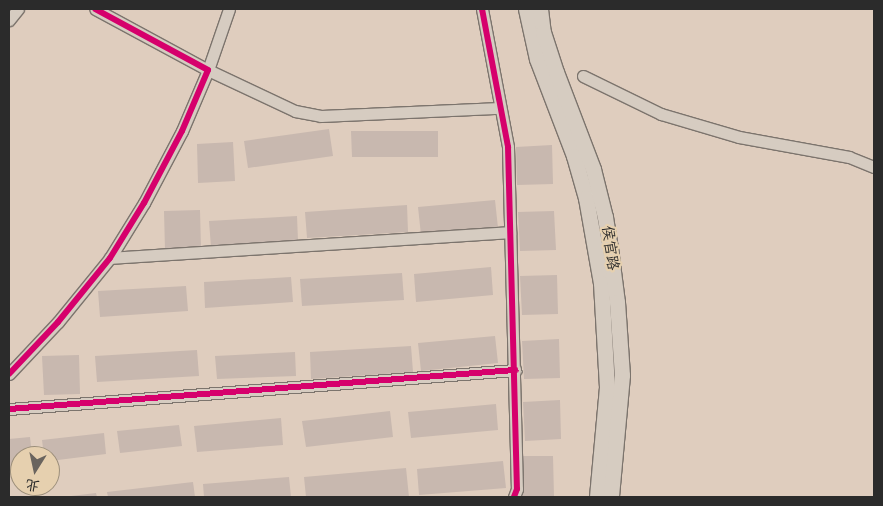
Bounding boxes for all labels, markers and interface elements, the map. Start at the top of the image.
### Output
street label: 侯官路 [598,224,622,272]
north arrow [10,446,60,496]
text: 北 [24,476,41,495]

